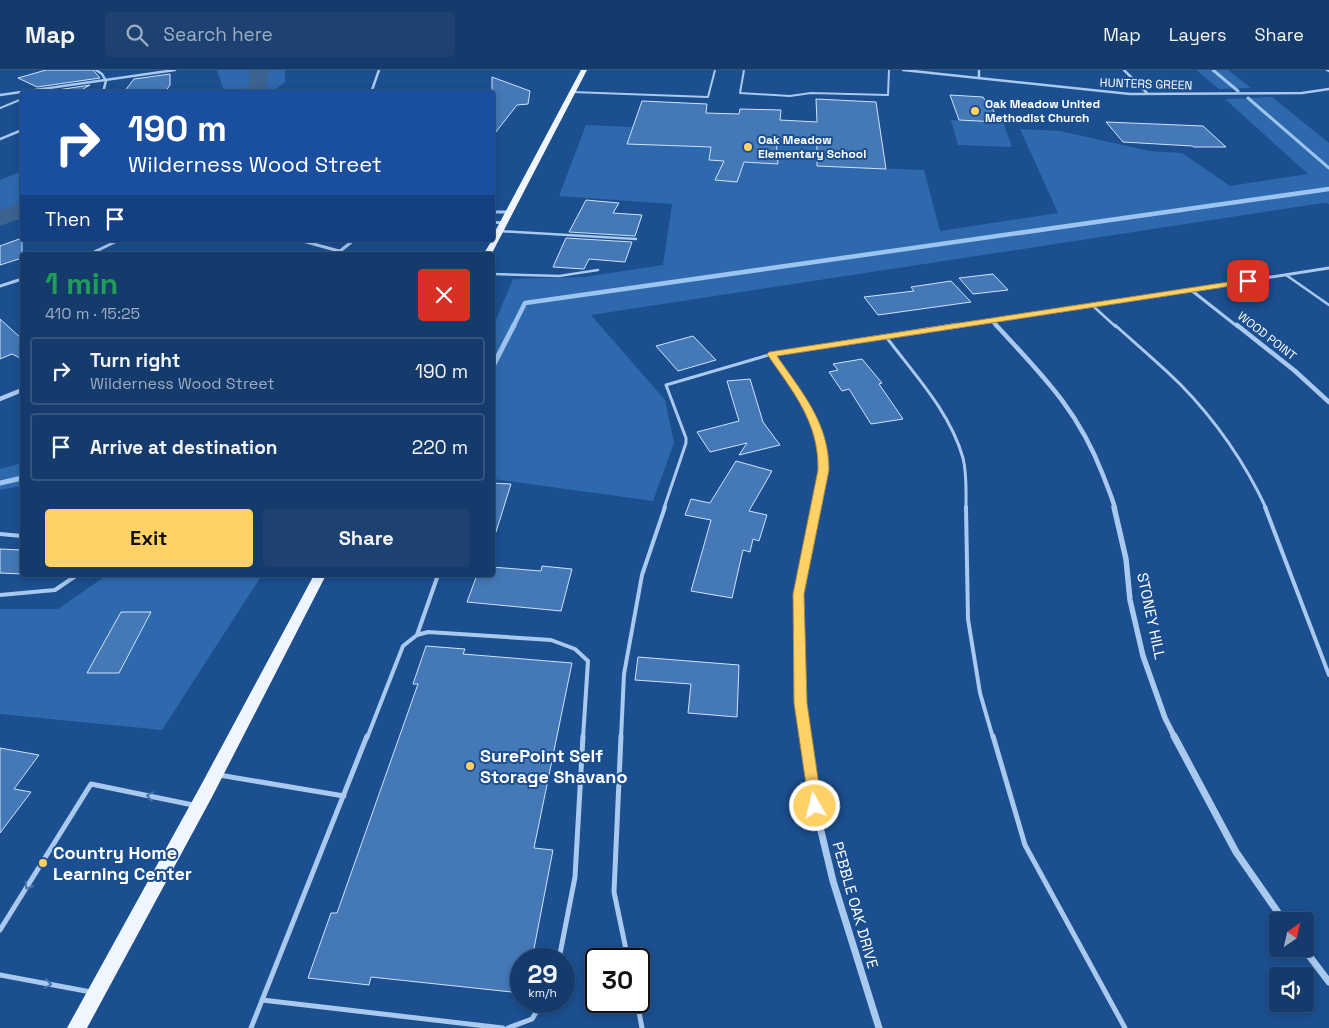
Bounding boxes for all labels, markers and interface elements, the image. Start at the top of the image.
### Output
search box [105,12,455,57]
text: Map [25,19,75,50]
icon: search [123,21,151,49]
text: Search here [163,22,273,47]
text: Map [1103,23,1141,46]
text: Layers [1169,23,1226,46]
text: Share [1254,23,1304,46]
street label: HUNTERS GREEN [1099,74,1193,94]
place label: Oak Meadow United Methodist Church [985,96,1100,126]
marker: Oak Meadow United Methodist Church [969,105,981,117]
text: 190 m [128,107,227,151]
icon: right [45,110,110,175]
place label: Oak Meadow Elementary School [758,132,866,162]
marker: Oak Meadow Elementary School [742,141,754,153]
text: Wilderness Wood Street [128,150,382,178]
icon: arrive [101,205,129,233]
text: Then [45,207,91,232]
pin [1227,260,1269,302]
text: 1 min [45,264,118,303]
icon: arrive [1234,267,1262,295]
button: close [418,269,470,321]
text: 410 m · 15:25 [45,303,140,324]
street label: WOOD POINT [1234,308,1300,364]
text: Turn right [90,348,180,373]
icon: right [47,357,75,385]
text: 190 m [415,359,468,384]
text: Wilderness Wood Street [90,373,275,394]
icon: arrive [47,433,75,461]
text: Arrive at destination [90,435,278,460]
text: 220 m [412,435,468,460]
button: Exit [45,509,253,567]
button: Share [263,509,470,567]
street label: STONEY HILL [1133,571,1170,661]
place label: SurePoint Self Storage Shavano [480,744,627,788]
marker: SurePoint Self Storage Shavano [464,760,476,772]
position arrow [788,779,840,831]
one-way arrow [146,792,155,802]
street label: PEBBLE OAK DRIVE [828,839,883,970]
place label: Country Home Learning Center [53,841,192,885]
marker: Country Home Learning Center [37,857,49,869]
one-way arrow [24,880,34,889]
north arrow [1269,912,1314,958]
map controls [1269,912,1314,1012]
speed limit sign: 30 [585,948,650,1013]
text: 29 [527,958,558,990]
button: sound [1269,967,1314,1012]
one-way arrow [44,978,52,989]
text: km/h [528,985,557,1001]

